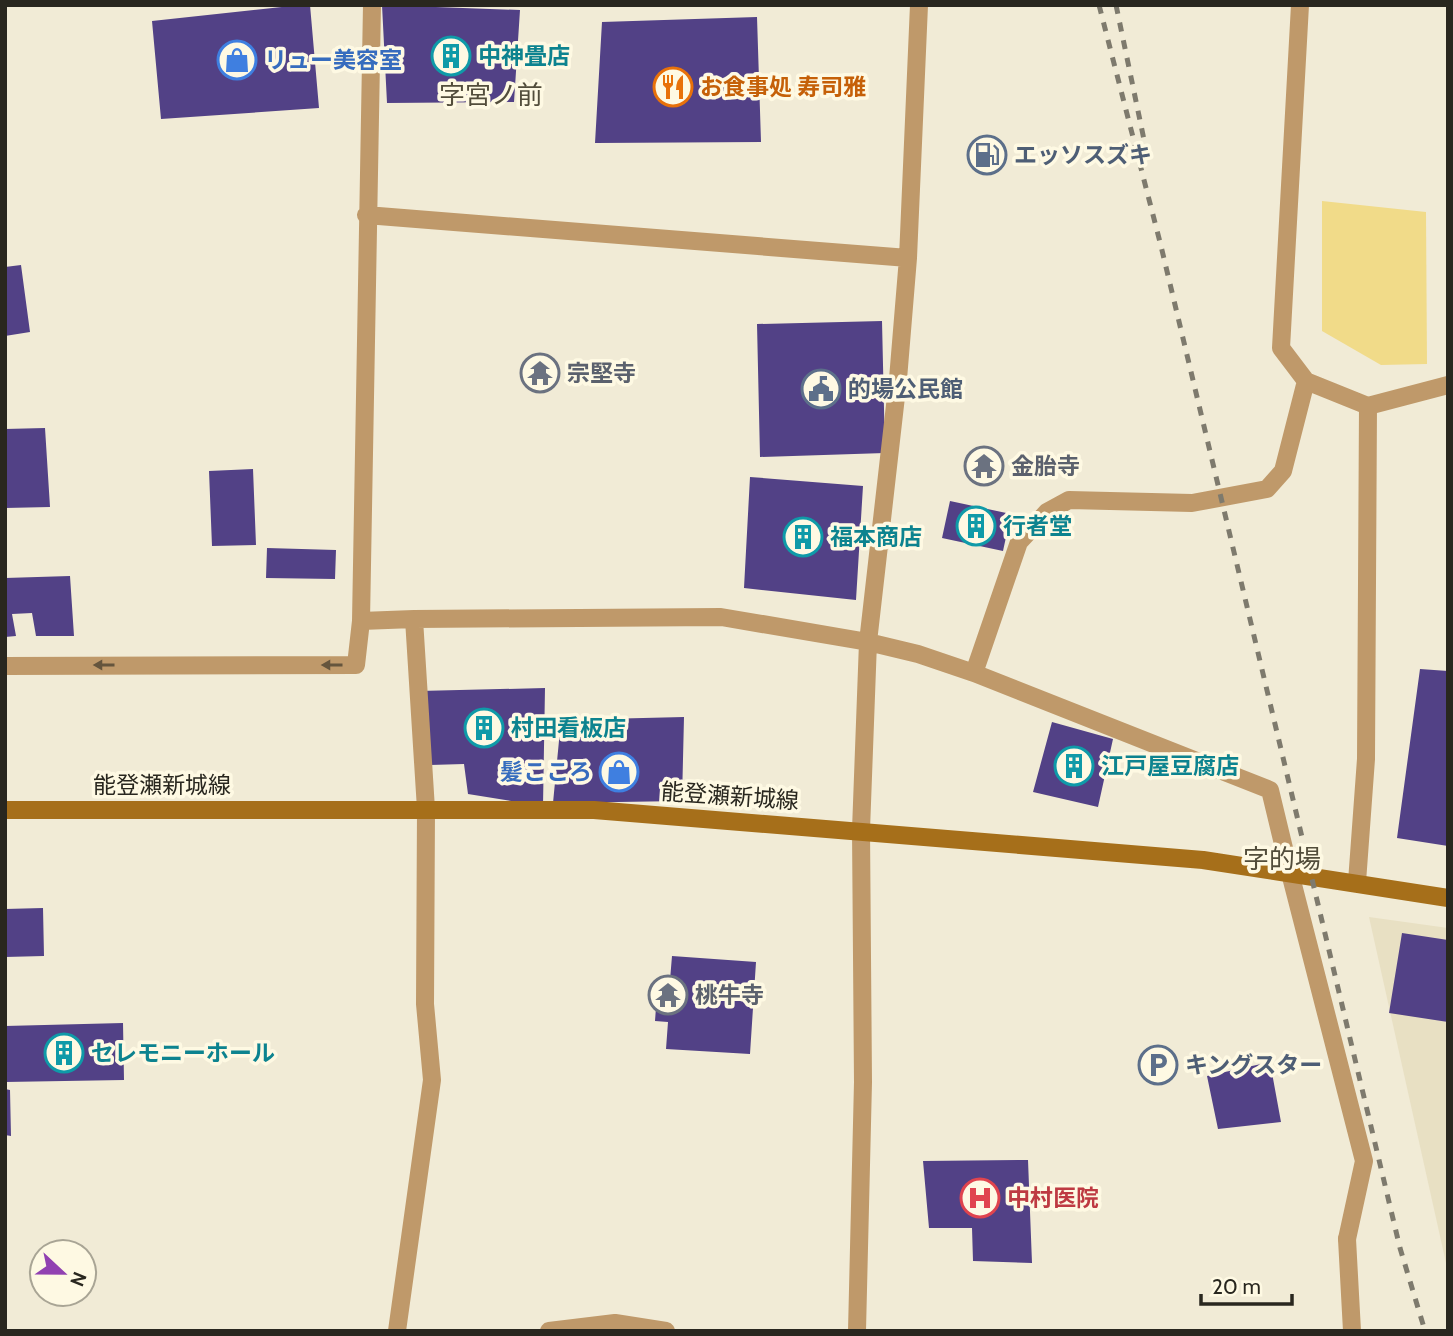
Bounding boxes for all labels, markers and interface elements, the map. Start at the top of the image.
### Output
building icon: 中神畳店 [430,35,472,77]
shop icon: リュー美容室 [216,39,258,81]
place label: 中神畳店 [478,42,570,70]
place label: リュー美容室 [264,46,402,74]
restaurant icon: お食事処 寿司雅 [652,66,694,108]
place label: お食事処 寿司雅 [700,73,866,101]
district label: 字宮ノ前 [439,79,543,111]
fuel station icon: エッソスズキ [966,134,1008,176]
place label: エッソスズキ [1014,141,1152,169]
temple icon: 宗堅寺 [519,352,561,394]
place label: 宗堅寺 [567,359,636,387]
public building icon: 的場公民館 [800,368,842,410]
place label: 的場公民館 [848,375,963,403]
temple icon: 金胎寺 [963,445,1005,487]
place label: 金胎寺 [1011,452,1080,480]
building icon: 行者堂 [955,505,997,547]
place label: 行者堂 [1003,512,1072,540]
building icon: 福本商店 [782,516,824,558]
place label: 福本商店 [830,523,922,551]
one-way arrow [93,659,115,671]
one-way arrow [320,659,342,671]
building icon: 村田看板店 [463,707,505,749]
place label: 村田看板店 [511,714,626,742]
building icon: 江戸屋豆腐店 [1053,745,1095,787]
shop icon: 髪こころ [598,751,640,793]
place label: 江戸屋豆腐店 [1101,752,1239,780]
place label: 髪こころ [500,758,592,786]
street label: 能登瀬新城線 [93,771,231,799]
street label: 能登瀬新城線 [660,777,800,815]
district label: 字的場 [1243,843,1321,875]
temple icon: 桃牛寺 [647,974,689,1016]
place label: 桃牛寺 [695,981,764,1009]
building icon: セレモニーホール [43,1032,85,1074]
place label: セレモニーホール [91,1039,275,1067]
parking icon: キングスター [1137,1044,1179,1086]
place label: キングスター [1185,1051,1322,1079]
hospital icon: 中村医院 [959,1177,1001,1219]
place label: 中村医院 [1007,1184,1099,1212]
north arrow [28,1238,98,1308]
scale bar [1201,1262,1292,1306]
text: N [65,1269,91,1290]
text: 20 m [1212,1274,1261,1299]

